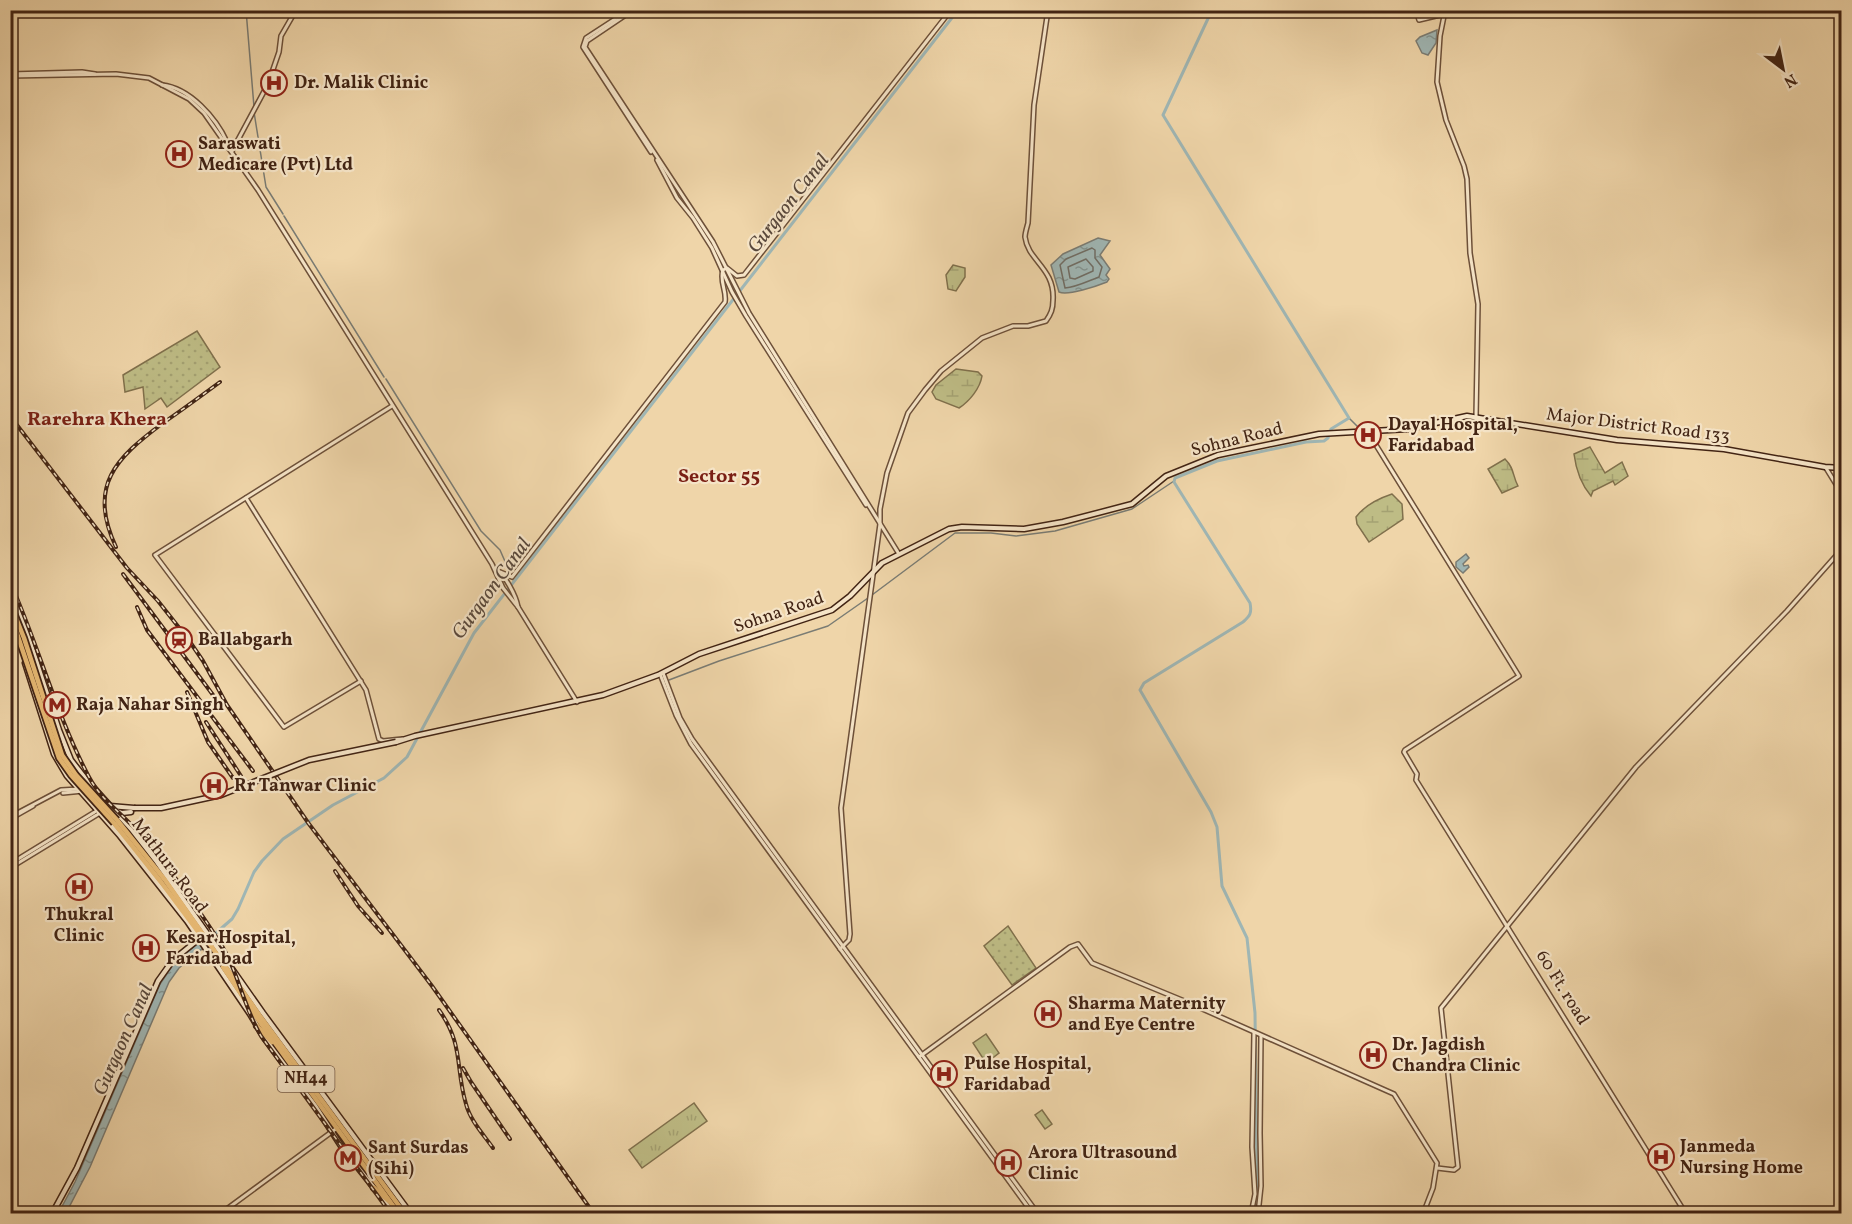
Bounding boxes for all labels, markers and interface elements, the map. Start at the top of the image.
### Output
north arrow [1753,39,1813,99]
hospital icon: Dr. Malik Clinic [259,68,289,98]
text: N [1779,68,1801,93]
place label: Dr. Malik Clinic [294,71,428,96]
place label: Saraswati Medicare (Pvt) Ltd [198,132,353,178]
hospital icon: Saraswati Medicare (Pvt) Ltd [164,139,194,169]
water label: Gurgaon Canal [741,148,837,260]
street label: Major District Road 133 [1545,402,1731,450]
district label: Rarehra Khera [27,406,167,434]
place label: Dayal Hospital, Faridabad [1388,413,1518,459]
street label: Sohna Road [1188,416,1286,464]
hospital icon: Dayal Hospital, Faridabad [1353,420,1383,450]
district label: Sector 55 [678,463,760,491]
water label: Gurgaon Canal [446,533,538,645]
street label: Sohna Road [730,586,828,640]
station icon: Ballabgarh [164,625,194,655]
place label: Ballabgarh [198,628,293,653]
metro station icon: Raja Nahar Singh [42,690,72,720]
place label: Raja Nahar Singh [76,693,224,718]
hospital icon: Rr Tanwar Clinic [199,771,229,801]
place label: Rr Tanwar Clinic [234,774,376,799]
street label: Mathura Road [125,813,213,919]
hospital icon: Thukral Clinic [64,872,94,902]
place label: Thukral Clinic [44,903,114,949]
place label: Kesar Hospital, Faridabad [166,926,296,972]
hospital icon: Kesar Hospital, Faridabad [131,933,161,963]
street label: 60 Ft. road [1529,946,1595,1030]
water label: Gurgaon Canal [87,980,161,1100]
place label: Sharma Maternity and Eye Centre [1068,992,1226,1038]
hospital icon: Sharma Maternity and Eye Centre [1033,999,1063,1029]
place label: Dr. Jagdish Chandra Clinic [1392,1033,1520,1079]
hospital icon: Dr. Jagdish Chandra Clinic [1358,1040,1388,1070]
place label: Pulse Hospital, Faridabad [964,1052,1092,1098]
hospital icon: Pulse Hospital, Faridabad [929,1059,959,1089]
road number: NH44 [278,1066,334,1092]
place label: Janmeda Nursing Home [1679,1135,1803,1181]
place label: Sant Surdas (Sihi) [368,1136,469,1182]
place label: Arora Ultrasound Clinic [1028,1141,1177,1187]
hospital icon: Janmeda Nursing Home [1646,1142,1676,1172]
metro station icon: Sant Surdas (Sihi) [333,1143,363,1173]
hospital icon: Arora Ultrasound Clinic [993,1148,1023,1178]

